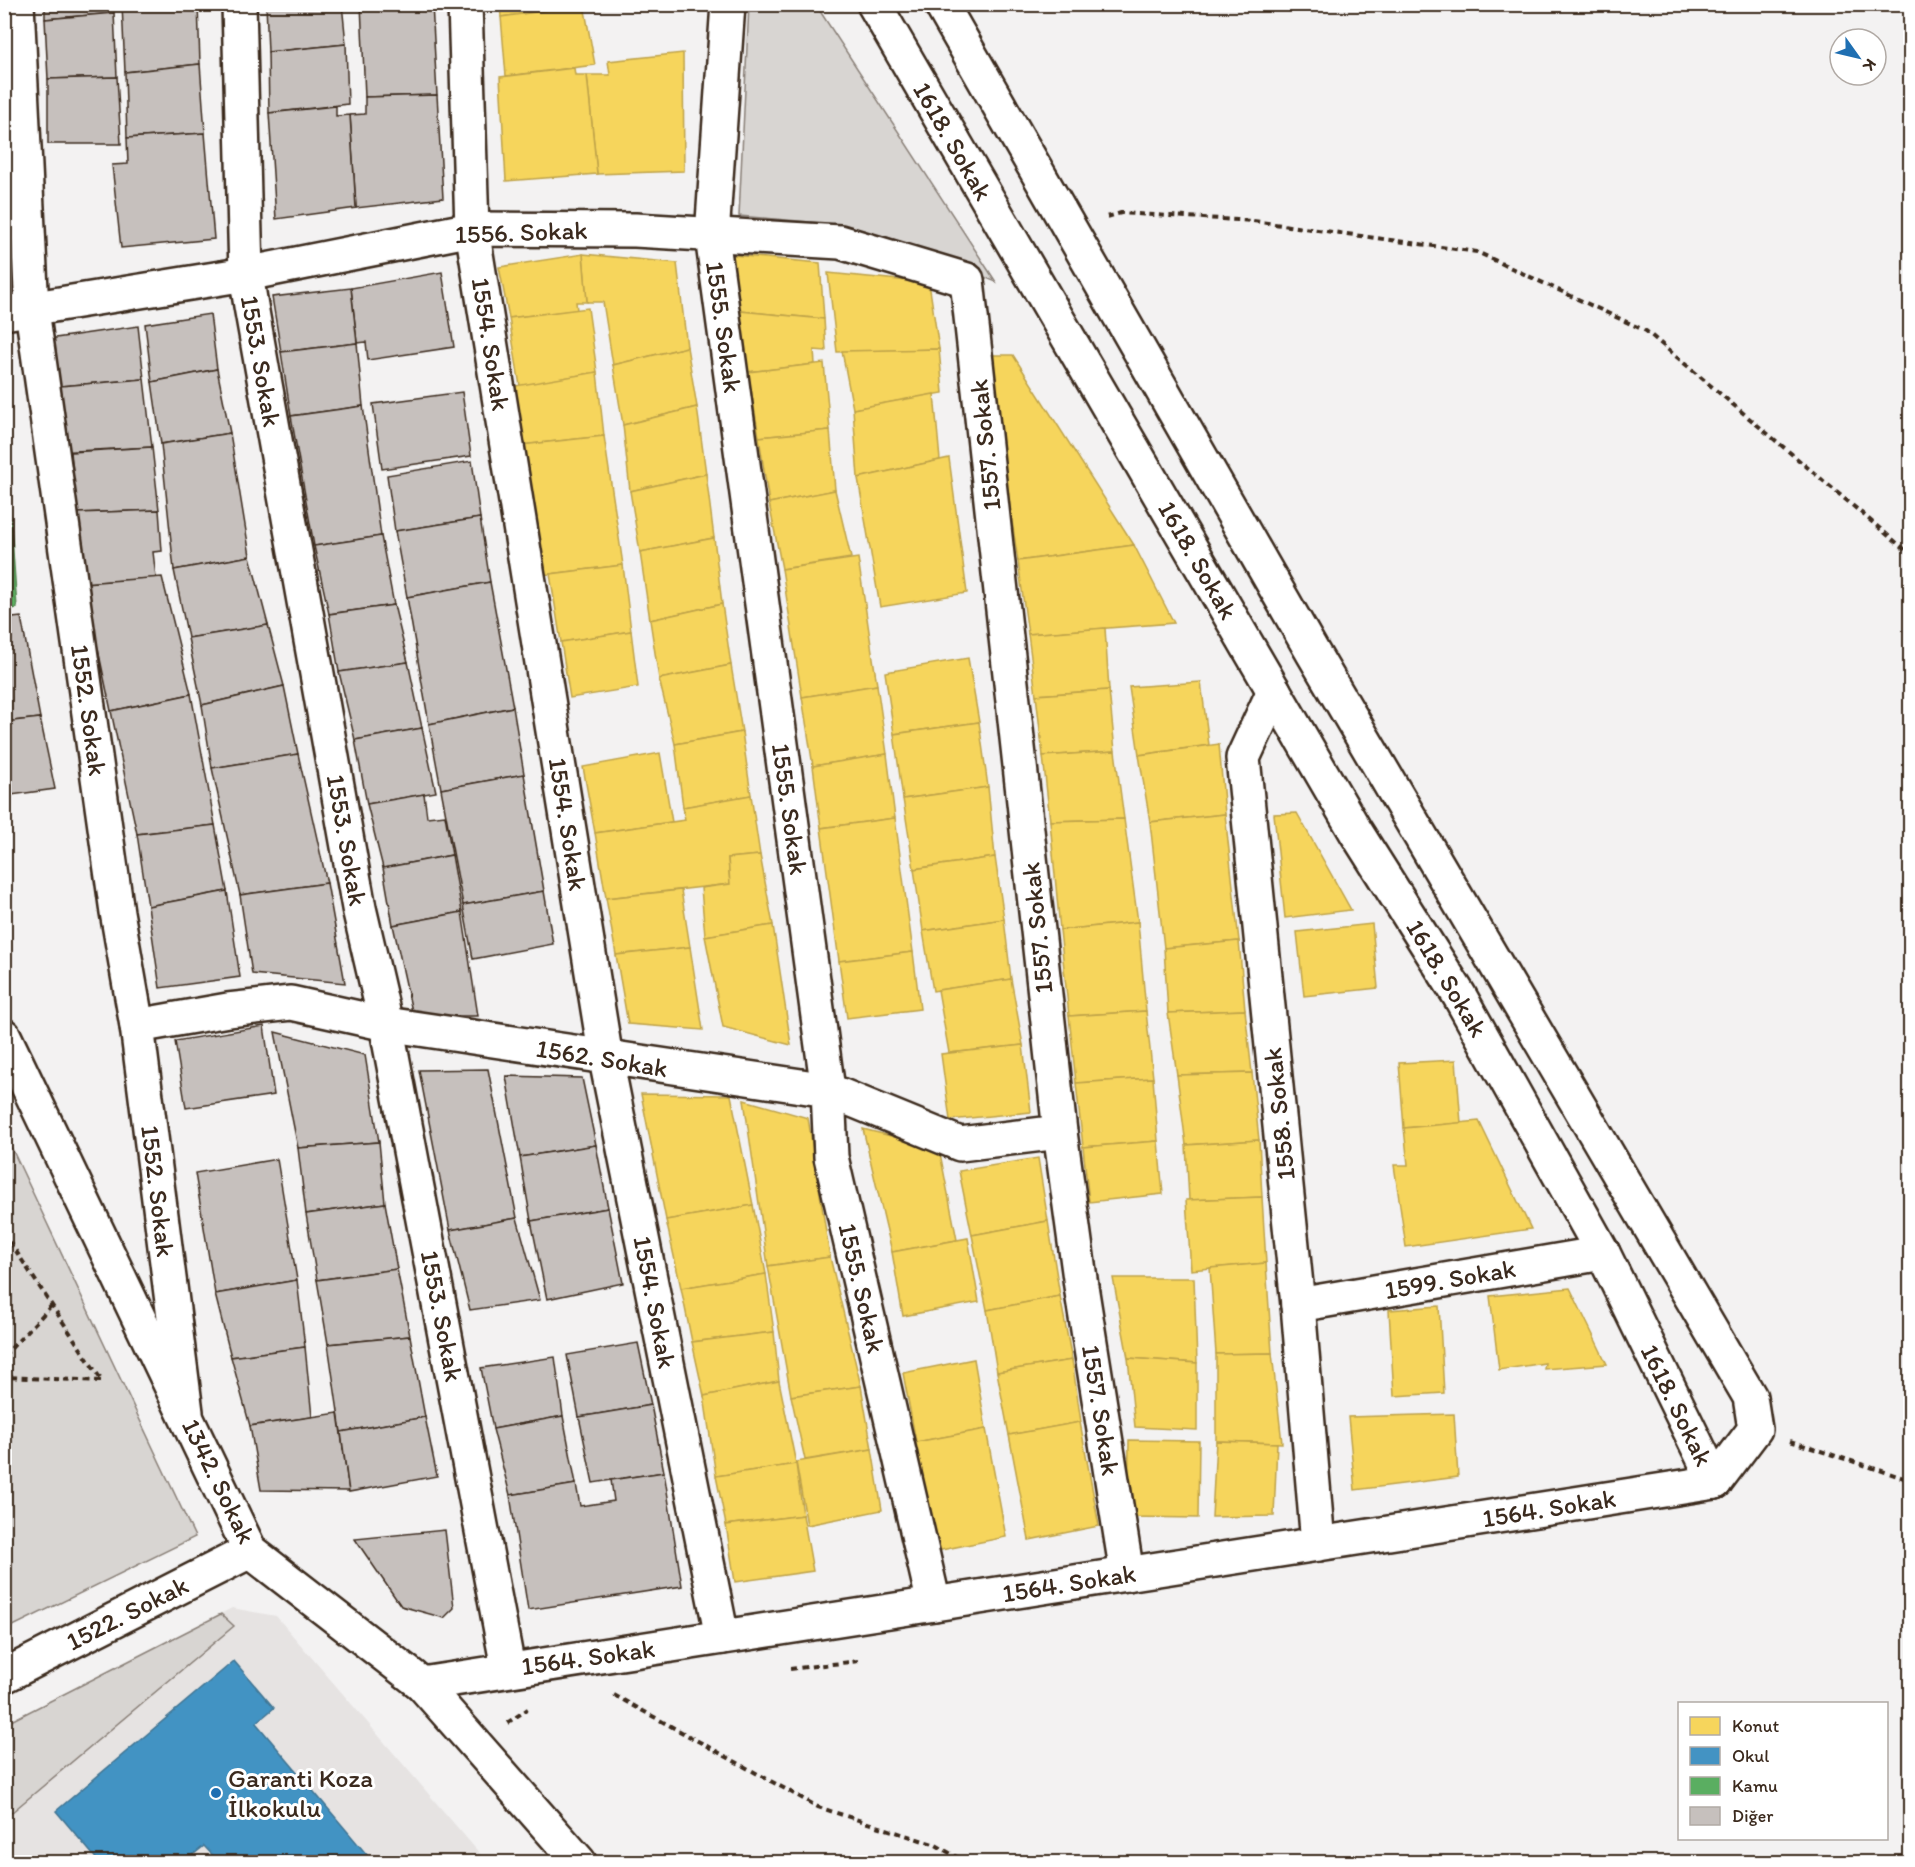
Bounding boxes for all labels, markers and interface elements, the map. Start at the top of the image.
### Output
north arrow [1828,27,1888,87]
text: K [1859,56,1881,75]
street label: 1618. Sokak [906,76,1000,206]
street label: 1556. Sokak [454,214,588,250]
street label: 1555. Sokak [699,259,749,395]
street label: 1554. Sokak [465,275,517,413]
street label: 1553. Sokak [234,293,288,429]
street label: 1557. Sokak [962,378,1008,512]
street label: 1618. Sokak [1151,495,1245,625]
street label: 1552. Sokak [64,642,114,778]
street label: 1555. Sokak [765,741,815,877]
street label: 1554. Sokak [542,755,594,893]
street label: 1553. Sokak [320,772,374,908]
street label: 1557. Sokak [1014,861,1060,995]
street label: 1618. Sokak [1399,913,1495,1043]
street label: 1562. Sokak [534,1032,670,1084]
street label: 1558. Sokak [1256,1046,1302,1182]
street label: 1552. Sokak [134,1123,182,1259]
street label: 1555. Sokak [831,1220,893,1356]
street label: 1554. Sokak [626,1233,684,1371]
street label: 1553. Sokak [414,1248,470,1384]
street label: 1599. Sokak [1382,1252,1518,1306]
street label: 1618. Sokak [1634,1339,1720,1471]
street label: 1557. Sokak [1075,1342,1127,1478]
street label: 1342. Sokak [175,1413,263,1549]
street label: 1564. Sokak [1480,1482,1618,1534]
street label: 1564. Sokak [1000,1557,1138,1609]
street label: 1522. Sokak [61,1569,193,1657]
street label: 1564. Sokak [519,1632,657,1682]
legend [1678,1702,1888,1840]
text: Konut [1732,1715,1780,1737]
text: Okul [1732,1745,1769,1767]
place label: Garanti Koza İlkokulu [228,1762,373,1824]
text: Kamu [1732,1775,1778,1797]
marker: Garanti Koza İlkokulu [209,1786,223,1800]
text: Diğer [1732,1805,1774,1827]

